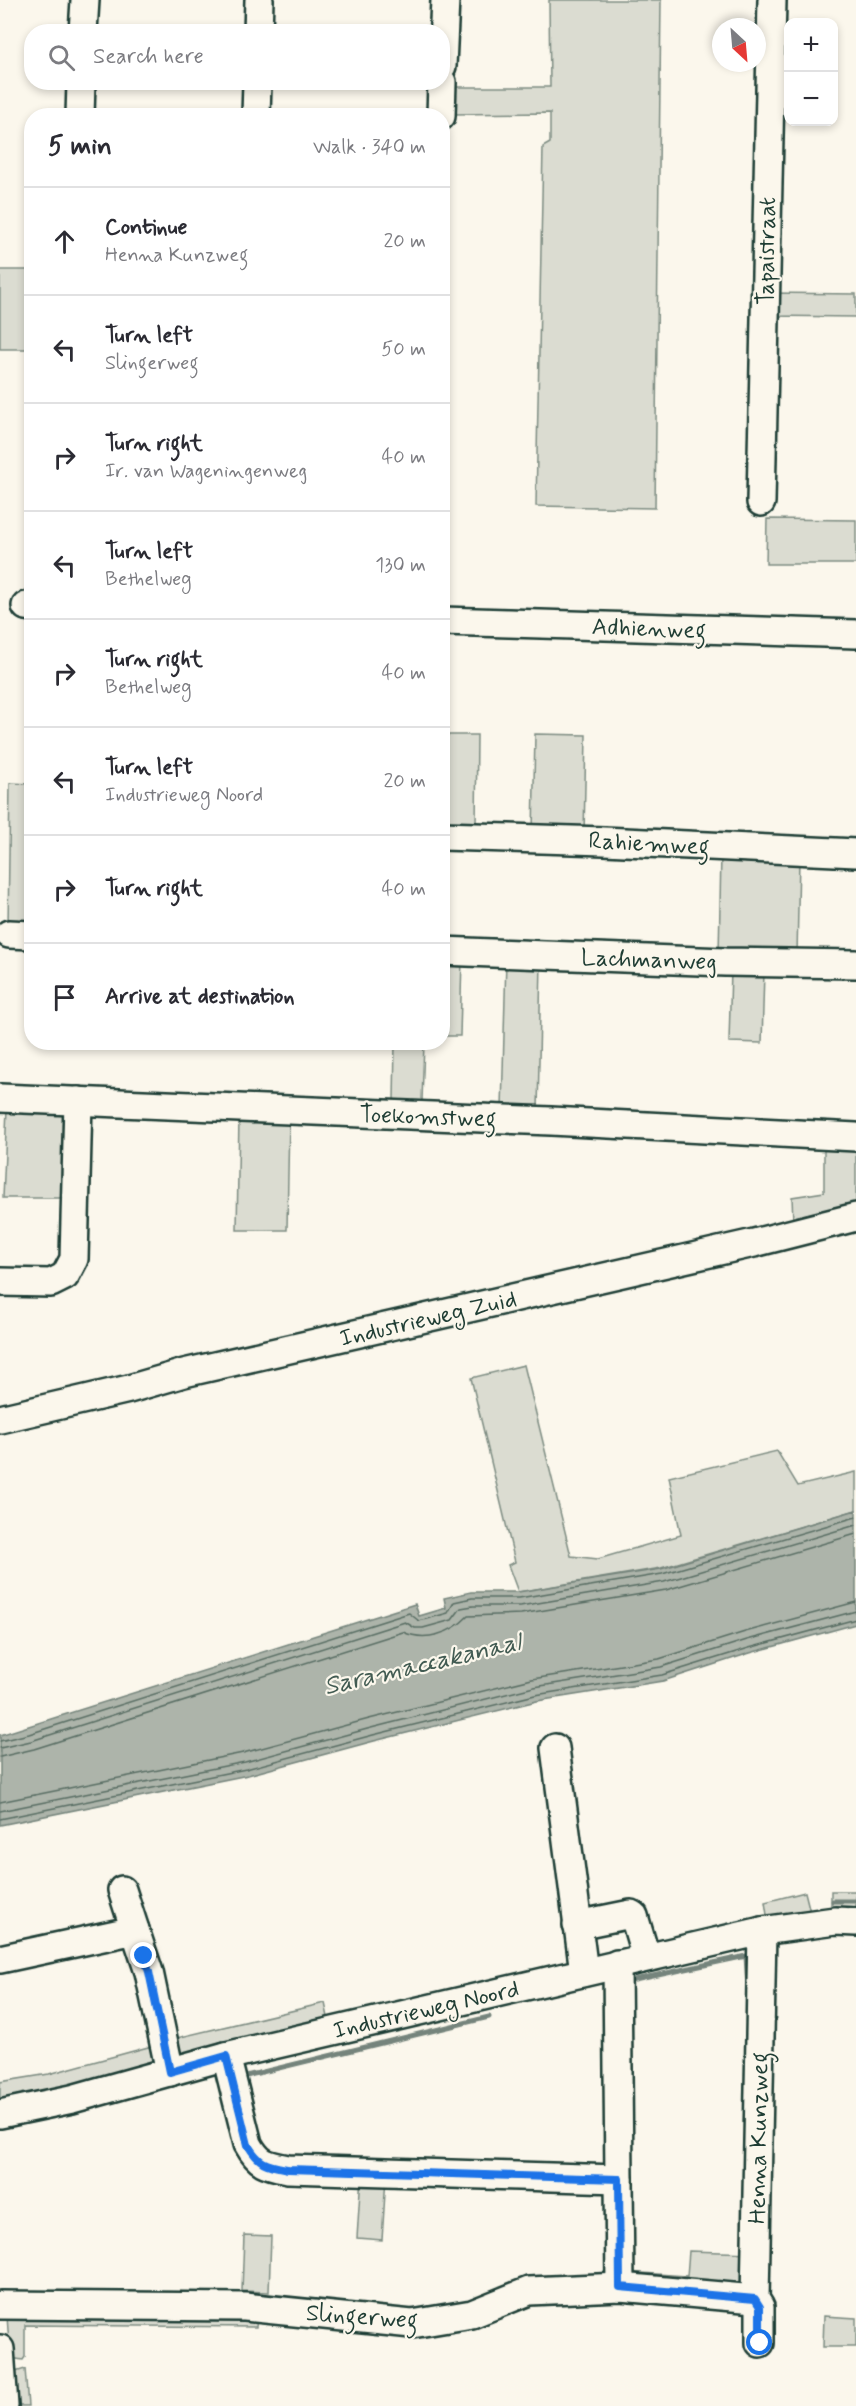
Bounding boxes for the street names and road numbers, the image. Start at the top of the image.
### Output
street label: Tapaistraat [751,197,784,306]
street label: Adhienweg [591,612,707,650]
street label: Rahiemweg [587,826,710,866]
street label: Lachmanweg [581,943,717,978]
street label: Toekomstweg [359,1100,497,1138]
street label: Industrieweg Zuid [337,1284,520,1357]
street label: Industrieweg Noord [330,1974,523,2049]
street label: Henna Kunzweg [743,2052,779,2224]
street label: Slingerweg [305,2298,419,2340]

